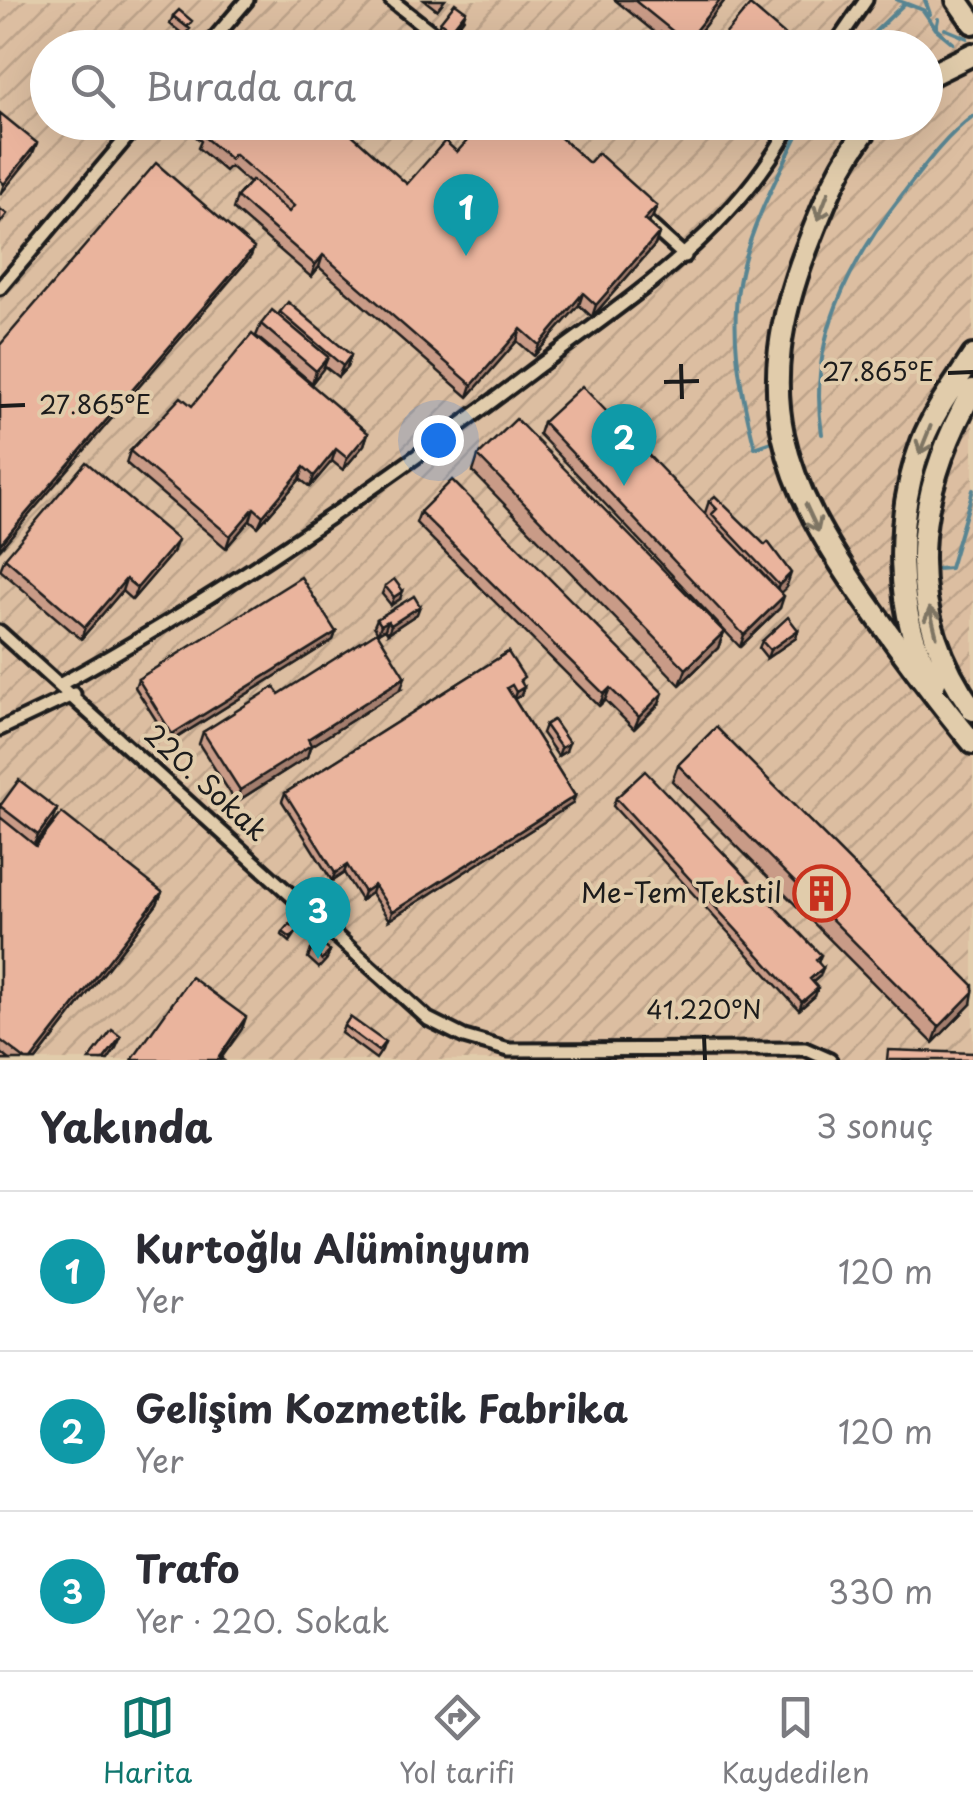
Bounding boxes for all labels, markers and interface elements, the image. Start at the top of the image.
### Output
search box [30,30,943,140]
text: Burada ara [145,57,356,114]
icon: search [65,58,120,113]
pin: 1 [434,174,498,256]
one-way arrow [812,190,830,221]
text: 27.865°E [822,352,934,390]
text: 27.865°E [39,385,151,423]
pin: 2 [592,404,656,486]
your location [413,415,464,466]
one-way arrow [914,424,932,455]
one-way arrow [804,502,823,532]
one-way arrow [922,607,941,638]
street label: 220. Sokak [136,713,279,851]
building icon: Me-Tem Tekstil [791,863,851,923]
place label: Me-Tem Tekstil [581,870,782,913]
pin: 3 [286,876,350,959]
text: 41.220°N [646,990,762,1028]
text: Yakında [40,1094,213,1157]
text: 3 sonuç [816,1101,933,1149]
text: Kurtoğlu Alüminyum [135,1219,530,1276]
text: 1 [65,1247,80,1295]
text: 120 m [838,1247,933,1295]
text: Yer [135,1276,184,1324]
text: Gelişim Kozmetik Fabrika [135,1379,628,1436]
text: 2 [61,1407,84,1455]
text: 120 m [838,1407,933,1455]
text: Yer [135,1436,184,1484]
text: Trafo [135,1539,240,1596]
text: 3 [62,1567,83,1615]
text: 330 m [828,1567,933,1615]
text: Yer · 220. Sokak [135,1596,389,1644]
tab: Harita [103,1690,192,1793]
tab: Yol tarifi [399,1690,515,1793]
tab: Kaydedilen [722,1690,870,1793]

